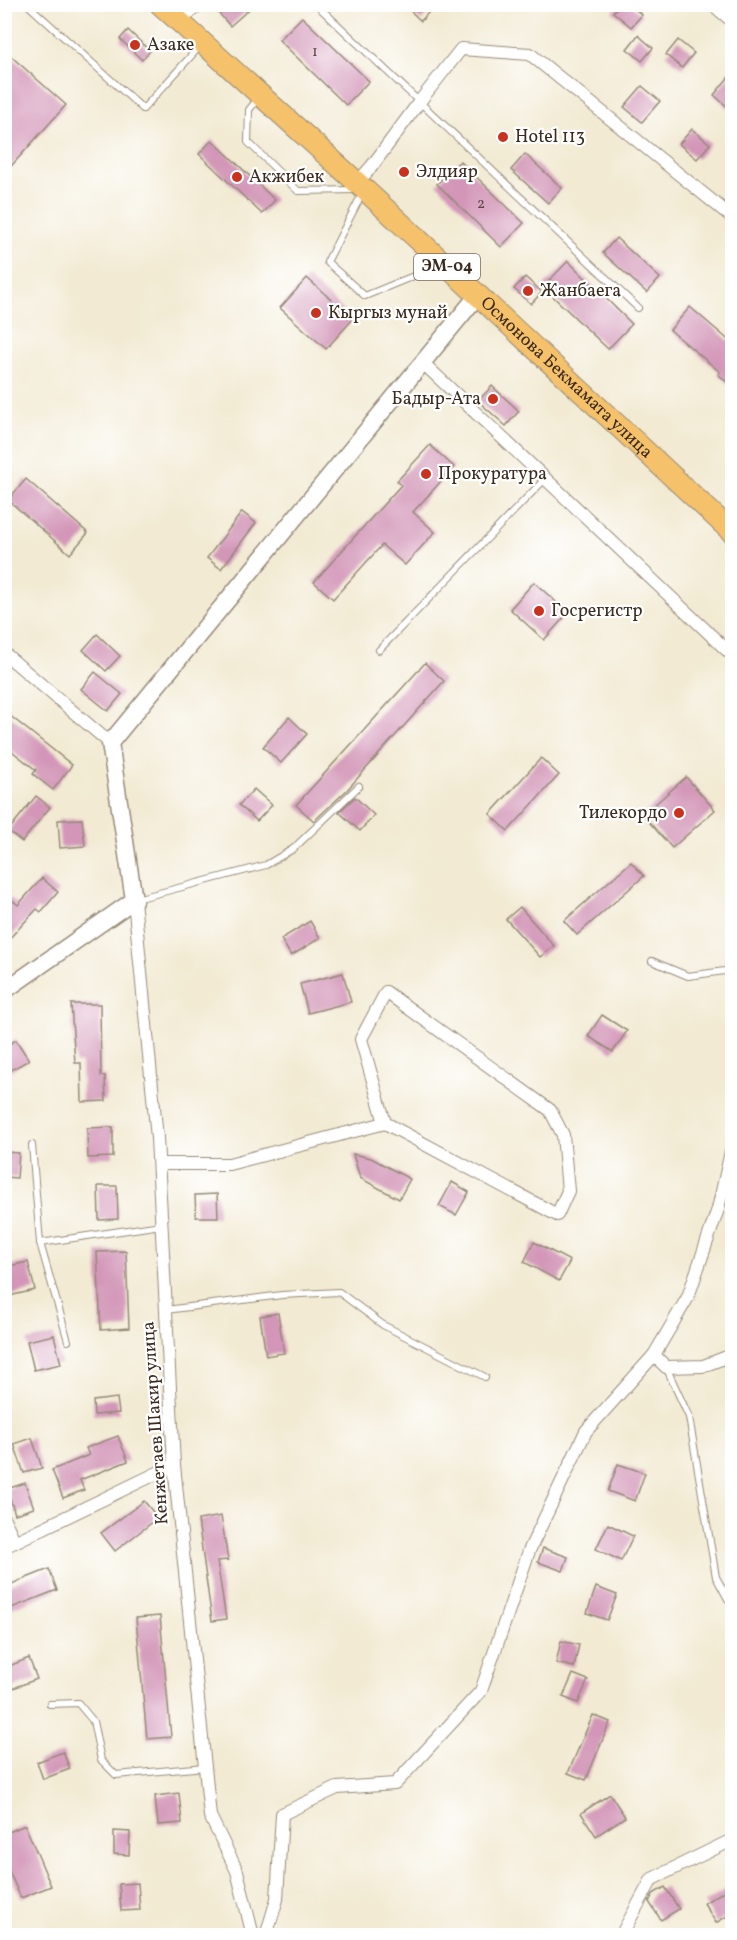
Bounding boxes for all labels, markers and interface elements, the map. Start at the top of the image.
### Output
place label: Азаке [147,33,194,58]
marker: Азаке [128,38,142,52]
house number: 1 [312,42,318,63]
place label: Hotel 113 [515,125,585,150]
marker: Hotel 113 [496,130,510,144]
place label: Элдияр [416,160,478,185]
place label: Акжибек [249,165,325,190]
marker: Элдияр [397,165,411,179]
marker: Акжибек [230,170,244,184]
house number: 2 [477,194,485,215]
road number: ЭМ-04 [414,254,480,280]
place label: Жанбаега [540,279,621,304]
marker: Жанбаега [521,284,535,298]
street label: Осмонова Бекмамата улица [475,291,658,464]
place label: Кыргыз мунай [328,301,448,326]
marker: Кыргыз мунай [309,306,323,320]
place label: Бадыр-Ата [392,387,481,412]
marker: Бадыр-Ата [486,392,500,406]
place label: Прокуратура [438,462,547,487]
marker: Прокуратура [419,467,433,481]
place label: Госрегистр [551,599,643,624]
marker: Госрегистр [532,604,546,618]
place label: Тилекордо [579,801,667,826]
marker: Тилекордо [672,806,686,820]
street label: Кенжетаев Шакир улица [136,1320,176,1526]

